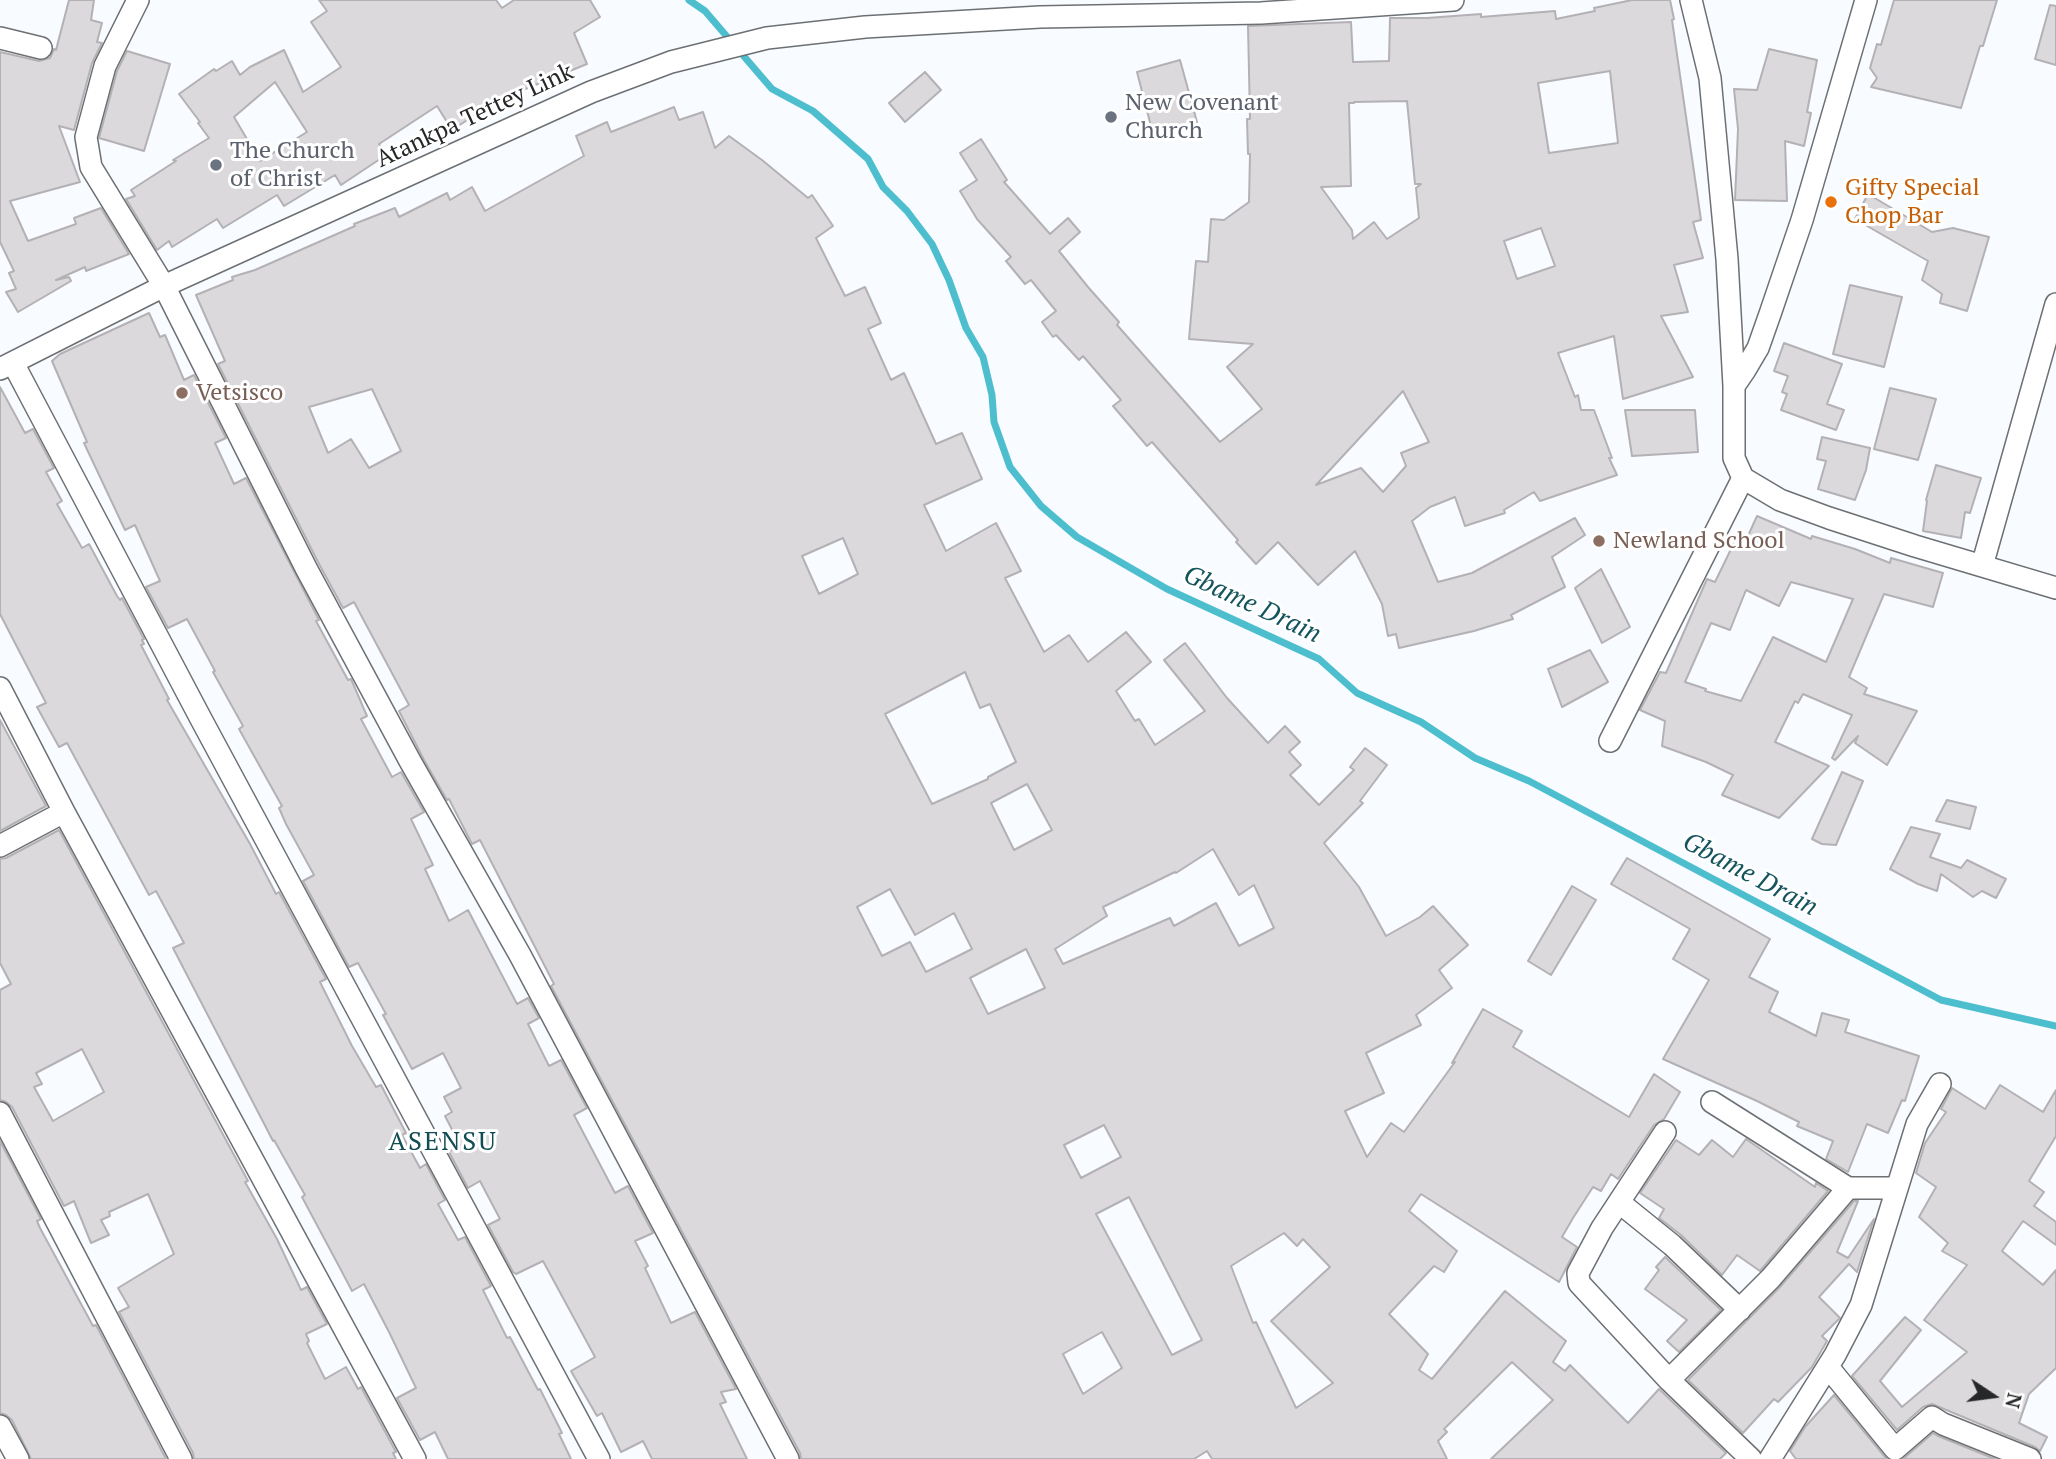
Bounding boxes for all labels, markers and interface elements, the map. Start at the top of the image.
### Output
street label: Atankpa Tettey Link [372,58,578,174]
place label: New Covenant Church [1125,89,1279,145]
marker: New Covenant Church [1103,109,1119,125]
place label: The Church of Christ [230,137,355,193]
marker: The Church of Christ [208,157,224,173]
place label: Gifty Special Chop Bar [1845,174,1980,230]
marker: Gifty Special Chop Bar [1823,194,1839,210]
place label: Vetsisco [196,379,283,407]
marker: Vetsisco [174,385,190,401]
place label: Newland School [1613,527,1785,555]
marker: Newland School [1591,533,1607,549]
water label: Gbame Drain [1178,560,1326,650]
water label: Gbame Drain [1677,826,1823,924]
district label: ASENSU [389,1127,497,1159]
north arrow [1958,1361,2028,1431]
text: N [2000,1391,2028,1411]

